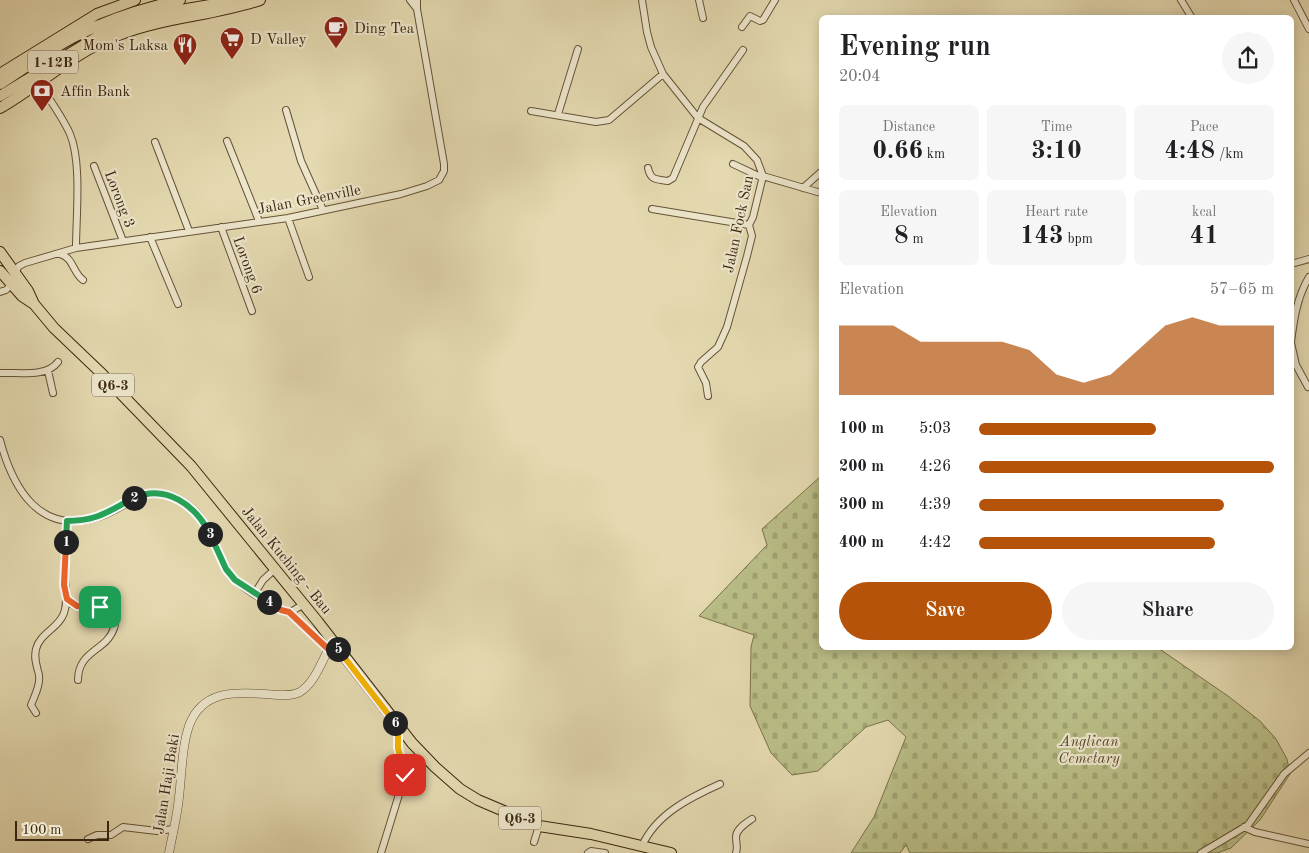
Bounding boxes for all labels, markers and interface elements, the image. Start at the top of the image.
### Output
cafe icon: Ding Tea [323,15,349,49]
place label: Ding Tea [354,22,415,37]
supermarket icon: D Valley [219,26,245,60]
restaurant icon: Mom's Laksa [172,32,198,66]
button: share [1222,32,1274,84]
place label: D Valley [250,33,307,48]
text: Evening run [839,34,991,62]
place label: Mom's Laksa [83,39,169,54]
road number: 1-12B [28,51,78,74]
text: 20:04 [839,69,881,85]
bank icon: Affin Bank [29,78,55,112]
place label: Affin Bank [60,85,131,100]
text: Distance [882,120,935,134]
text: Time [1041,120,1072,134]
text: Pace [1190,120,1218,134]
text: 0.66 [872,139,923,164]
text: 3:10 [1031,139,1082,164]
text: 4:48 [1165,139,1215,164]
text: km [923,147,945,161]
text: /km [1215,147,1244,161]
street label: Lorong 3 [101,169,136,230]
street label: Jalan Fock San [722,174,757,274]
street label: Jalan Greenville [256,183,362,218]
text: Elevation [880,205,937,219]
text: Heart rate [1025,205,1088,219]
text: kcal [1192,205,1216,219]
text: 8 [894,224,909,249]
text: 143 [1020,224,1064,249]
text: 41 [1190,224,1219,249]
text: m [909,232,924,246]
text: bpm [1064,232,1093,246]
street label: Lorong 6 [229,235,264,296]
text: Elevation [839,282,904,298]
text: 57–65 m [1210,282,1274,298]
road number: Q6-3 [92,374,134,396]
text: 100 m [839,421,884,437]
text: 5:03 [919,421,951,437]
text: 200 m [839,459,884,475]
text: 4:26 [919,459,951,475]
pin: 2 [122,486,146,510]
text: 2 [130,491,139,505]
text: 300 m [839,497,884,513]
text: 4:39 [919,497,951,513]
street label: Jalan Kuching - Bau [238,504,334,617]
pin: 3 [198,522,222,546]
text: 3 [206,527,215,541]
pin: 1 [54,530,78,554]
text: 1 [62,535,71,549]
text: 400 m [839,535,884,551]
text: 4:42 [919,535,951,551]
button: Save [839,582,1052,640]
button: Share [1062,582,1274,640]
pin [79,586,121,628]
pin: 4 [256,590,282,614]
icon: arrive [86,593,114,621]
text: 4 [265,595,274,609]
pin: 5 [326,636,350,662]
text: 5 [334,642,343,656]
pin: 6 [382,710,408,736]
text: 6 [391,716,400,730]
street label: Jalan Haji Baki [152,733,183,835]
park label: Anglican Cemetary [1058,735,1120,767]
pin [384,754,426,796]
icon: check [391,761,419,789]
road number: Q6-3 [499,806,541,830]
scale bar [15,818,109,841]
text: 100 m [22,823,61,837]

